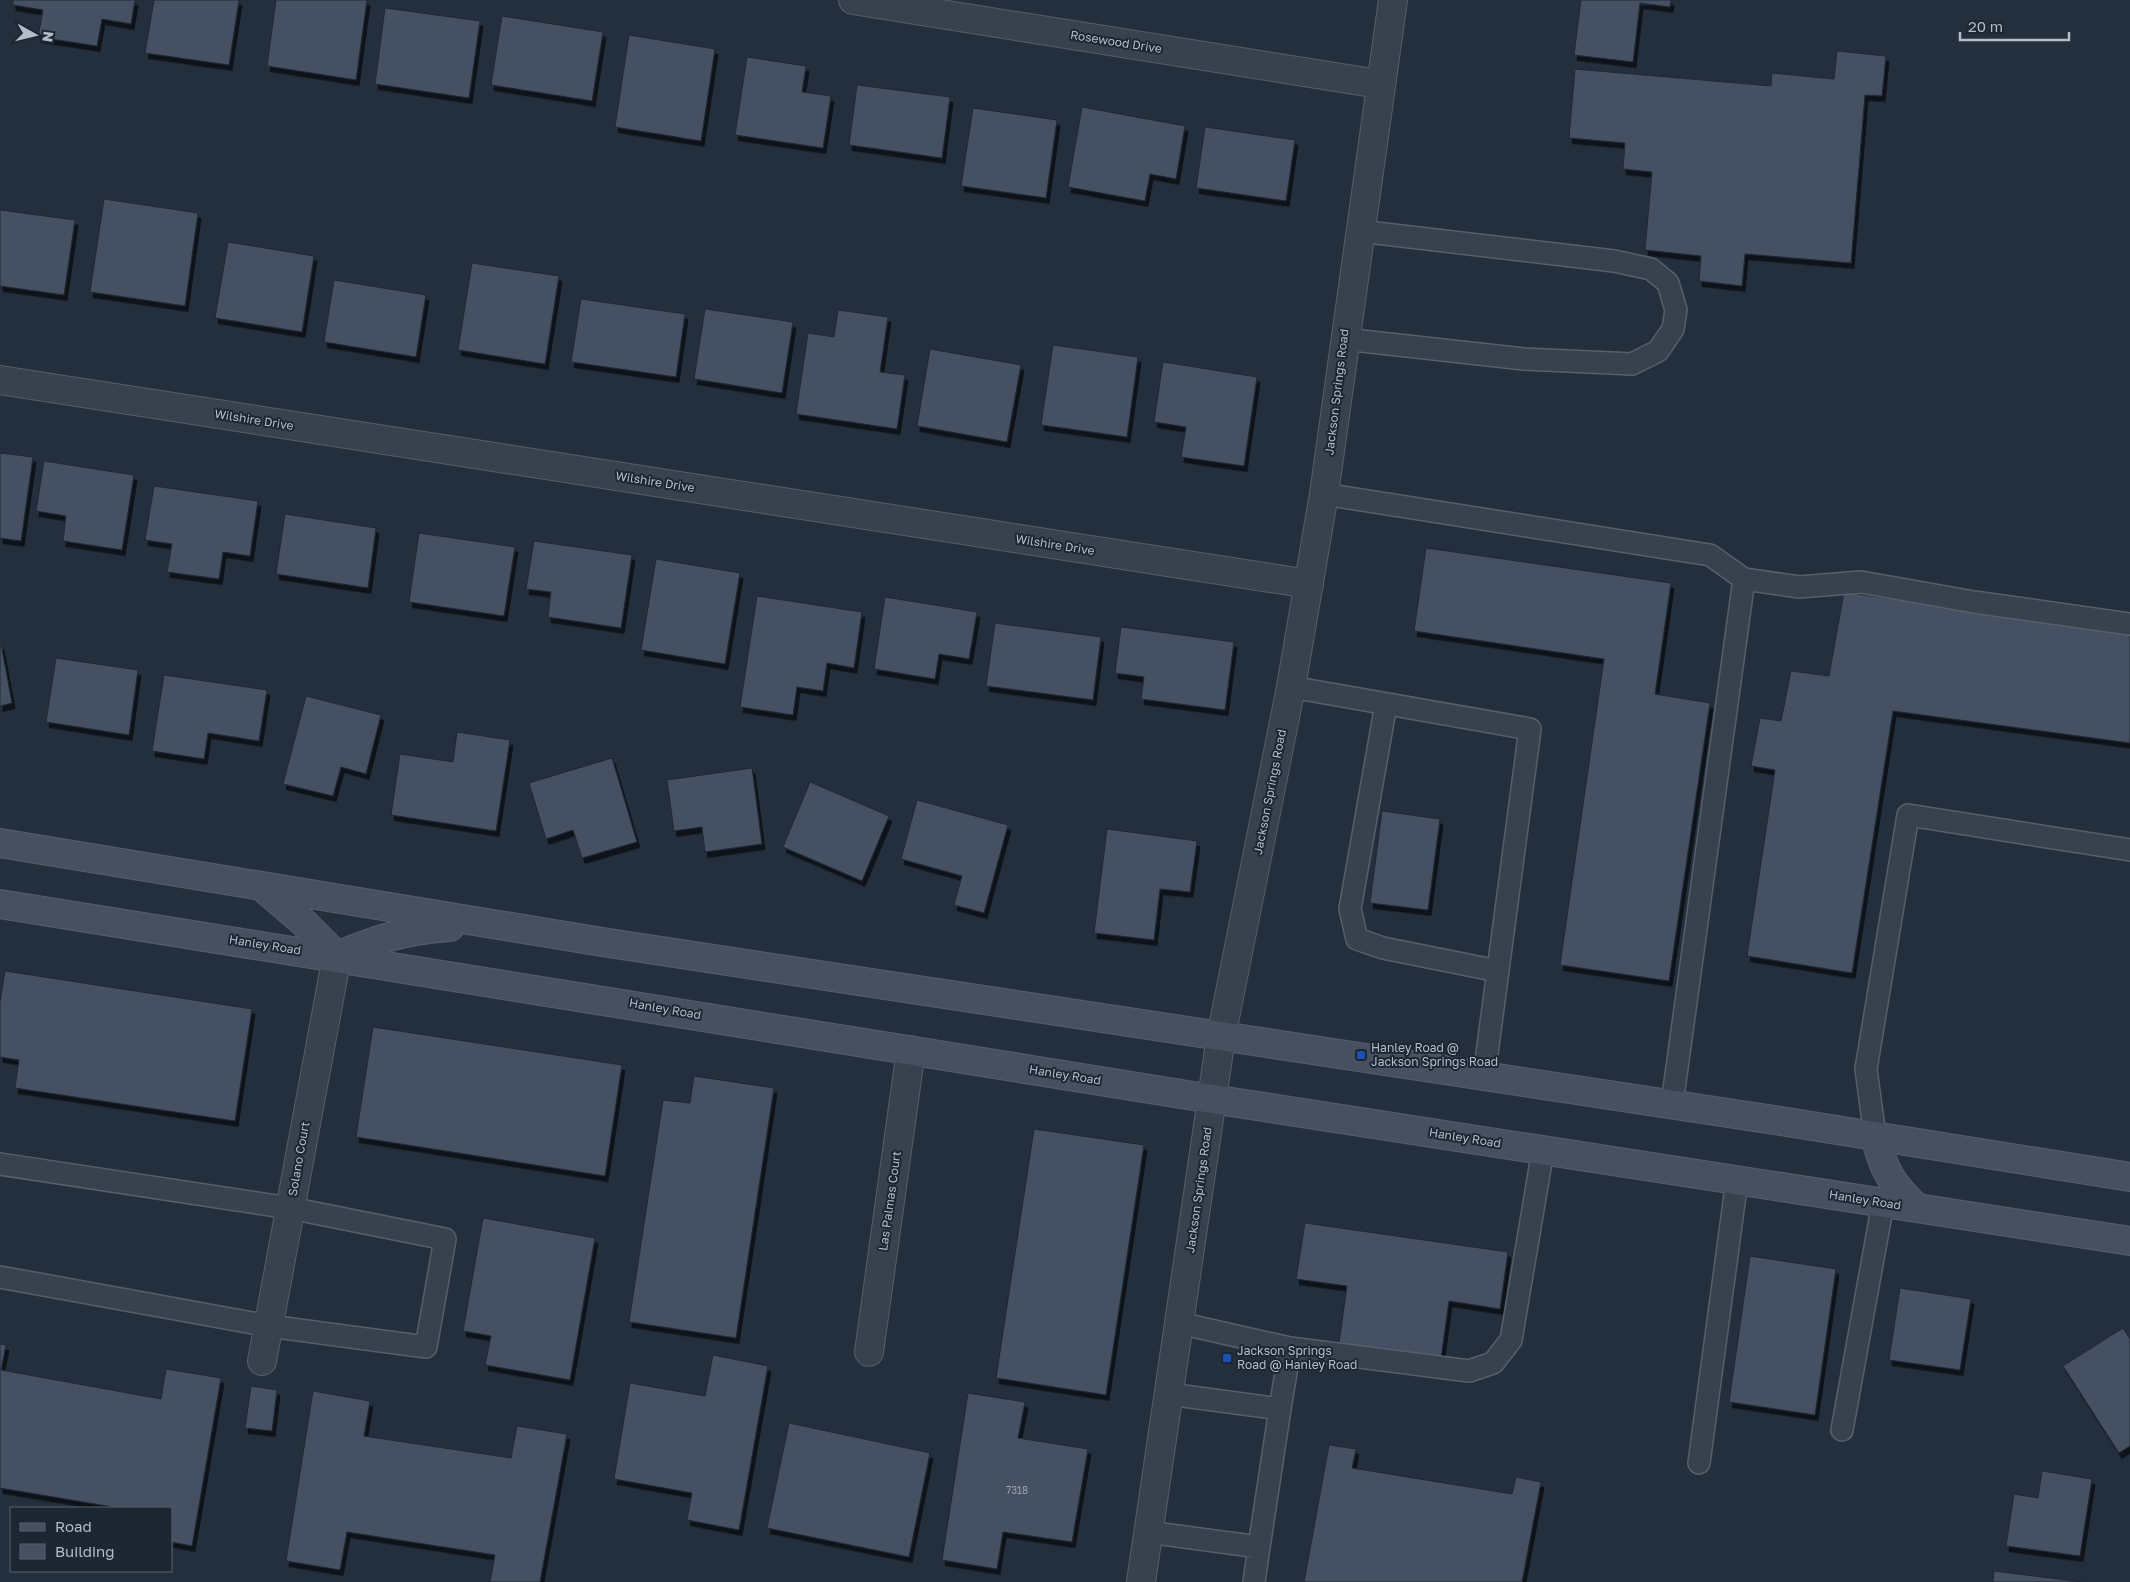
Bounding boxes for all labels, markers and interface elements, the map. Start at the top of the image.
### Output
north arrow [10,10,60,60]
scale bar [1960,10,2069,42]
text: 20 m [1968,17,2003,35]
street label: Rosewood Drive [1069,27,1163,56]
text: N [39,30,58,43]
street label: Jackson Springs Road [1321,328,1352,456]
street label: Wilshire Drive [213,406,295,433]
street label: Wilshire Drive [614,468,696,495]
street label: Wilshire Drive [1014,531,1096,558]
street label: Jackson Springs Road [1250,728,1289,856]
street label: Hanley Road [228,931,302,958]
street label: Hanley Road [628,995,702,1022]
place label: Hanley Road @ Jackson Springs Road [1371,1040,1498,1069]
marker: Hanley Road @ Jackson Springs Road [1355,1049,1367,1061]
street label: Hanley Road [1028,1061,1102,1088]
street label: Solano Court [285,1120,312,1197]
street label: Hanley Road [1428,1124,1502,1151]
street label: Jackson Springs Road [1182,1126,1215,1254]
street label: Las Palmas Court [875,1150,904,1252]
street label: Hanley Road [1828,1186,1902,1213]
place label: Jackson Springs Road @ Hanley Road [1237,1343,1357,1372]
marker: Jackson Springs Road @ Hanley Road [1221,1352,1233,1364]
house number: 7318 [1006,1484,1028,1496]
legend [10,1507,172,1572]
text: Road [55,1517,92,1535]
text: Building [55,1542,115,1560]

